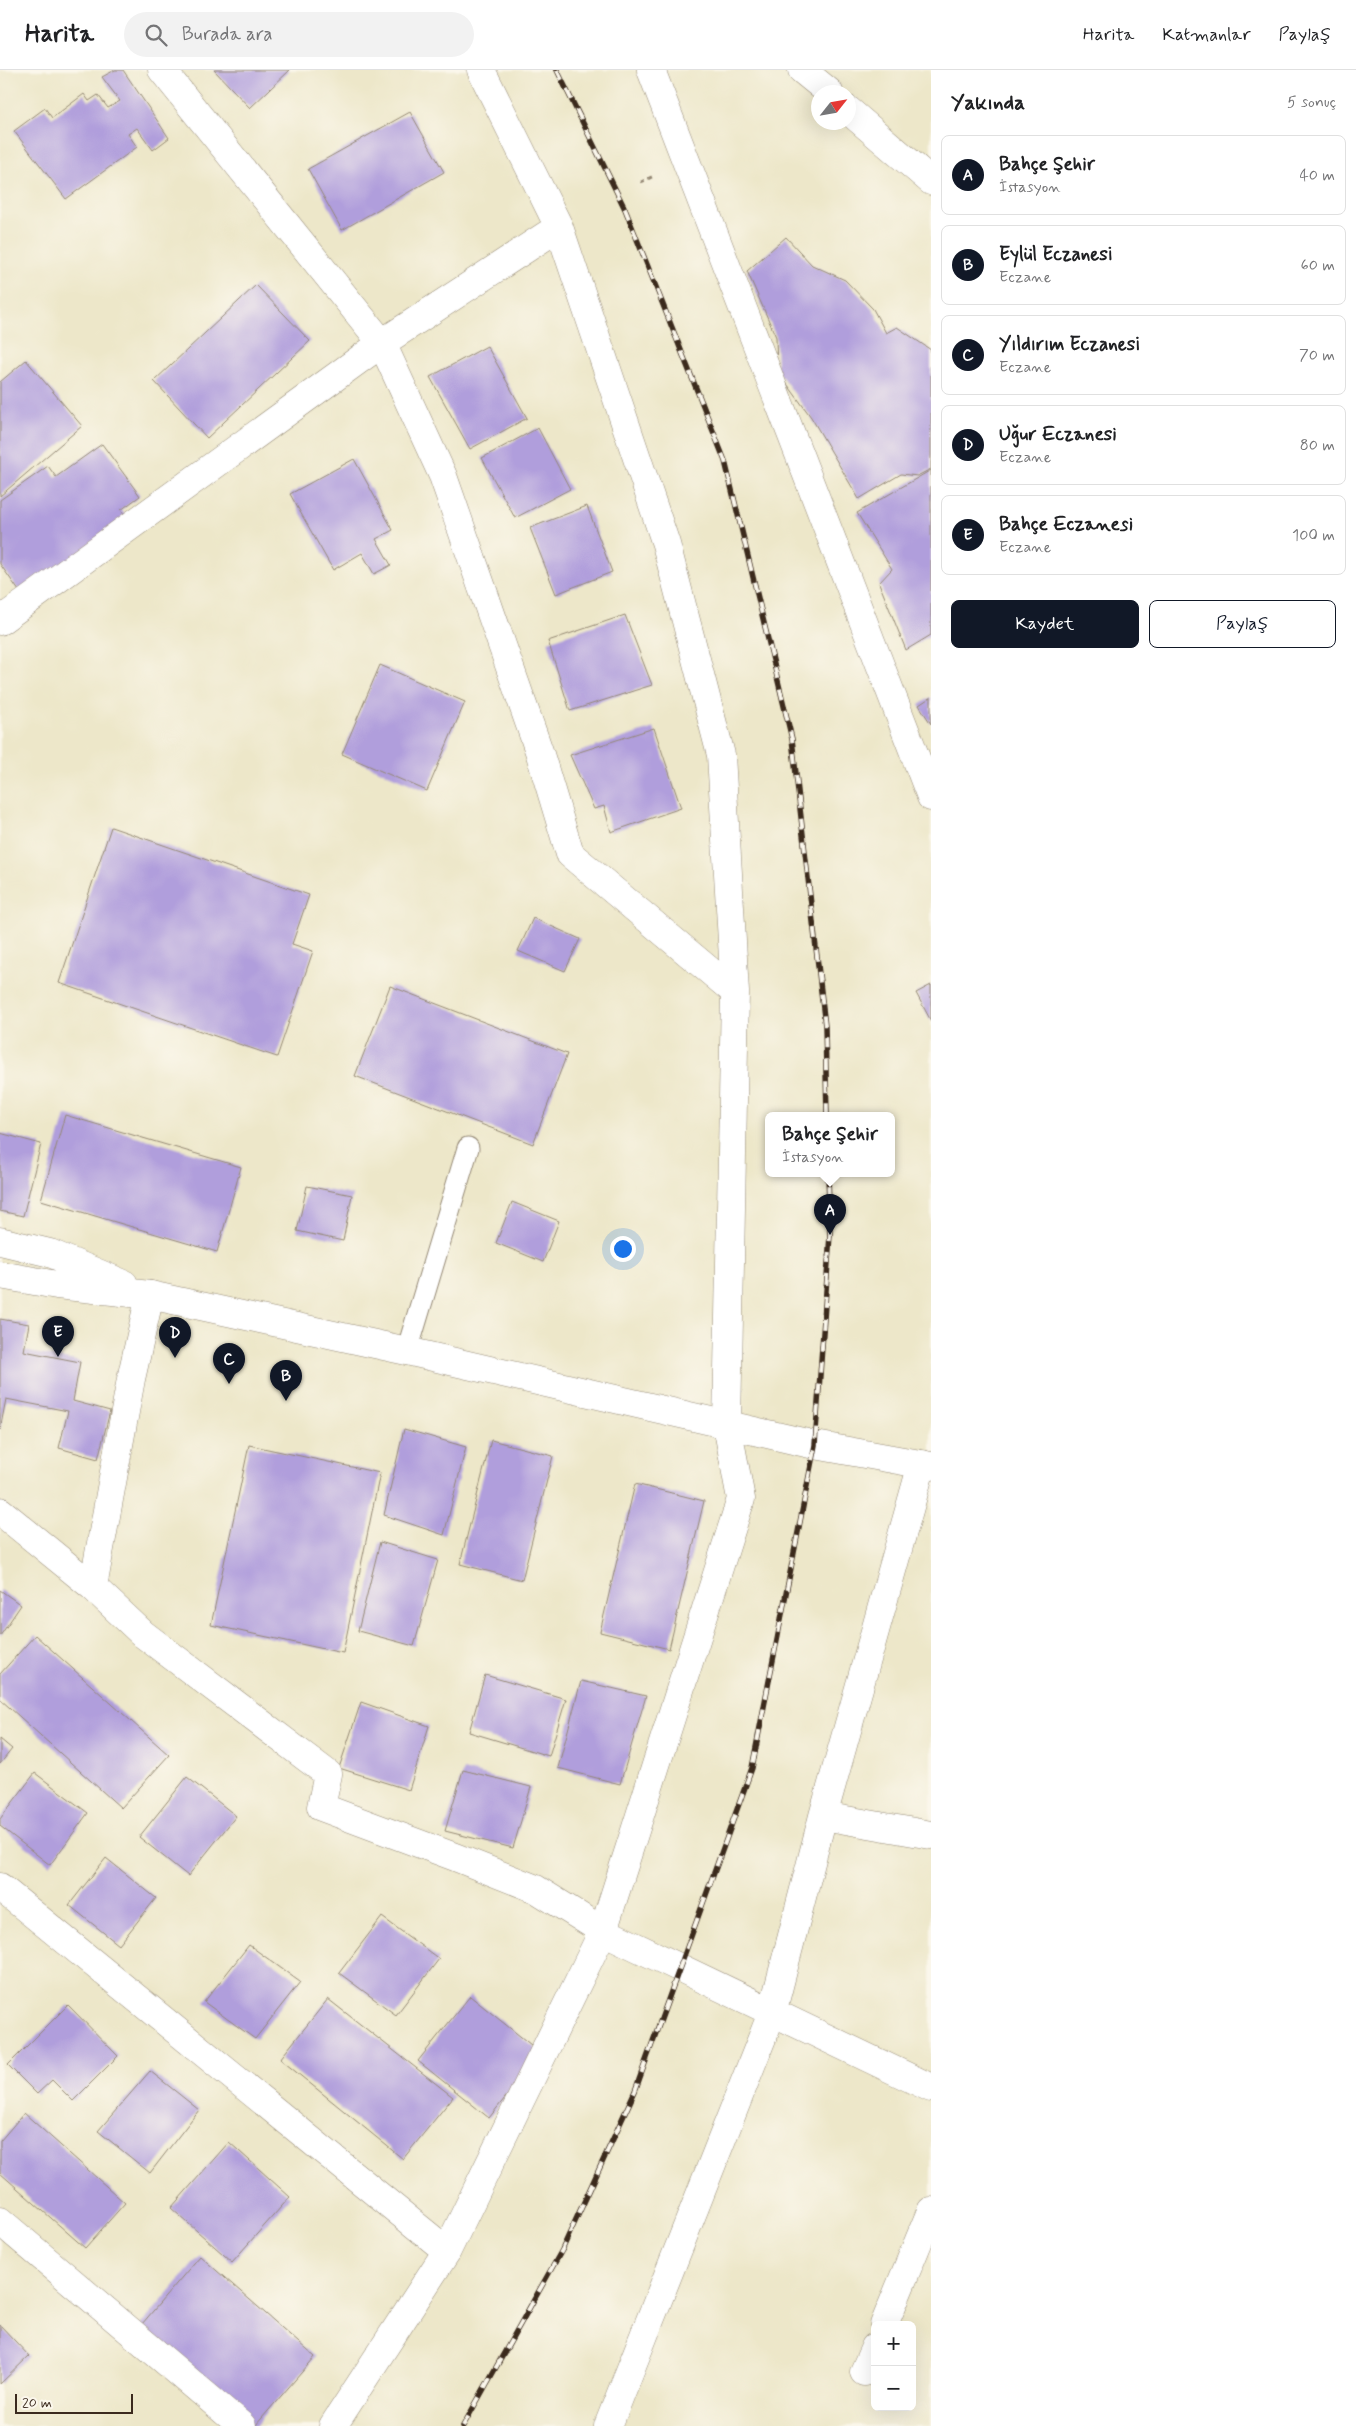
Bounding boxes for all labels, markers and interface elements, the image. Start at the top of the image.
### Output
search box [124,12,474,57]
text: Harita [25,19,94,50]
icon: search [142,21,170,49]
text: Burada ara [182,22,273,47]
text: Harita [1083,23,1134,47]
text: Katmanlar [1162,23,1251,47]
text: Paylaş [1279,23,1331,47]
north arrow [811,85,856,130]
text: Yakında [951,89,1025,117]
text: 5 sonuç [1287,92,1336,113]
text: Bahçe Şehir [999,152,1095,177]
text: A [963,165,973,186]
text: 40 m [1299,165,1335,186]
text: İstasyon [999,177,1061,198]
text: Eylül Eczanesi [999,242,1113,267]
text: B [963,255,973,276]
text: 60 m [1301,255,1335,276]
text: Eczane [999,267,1051,288]
text: Yıldırım Eczanesi [999,332,1140,357]
text: C [962,345,974,366]
text: 70 m [1299,345,1335,366]
text: Eczane [999,357,1051,378]
text: Uğur Eczanesi [999,422,1117,447]
text: D [962,435,974,456]
text: 80 m [1300,435,1335,456]
text: Eczane [999,447,1051,468]
text: Bahçe Eczanesi [999,512,1133,537]
text: E [963,525,973,546]
text: 100 m [1292,525,1335,546]
text: Eczane [999,537,1051,558]
button: Kaydet [951,600,1139,648]
button: Paylaş [1149,600,1336,648]
popup [765,1112,895,1177]
text: Bahçe Şehir [782,1122,878,1147]
text: İstasyon [782,1147,844,1168]
pin: A [814,1194,846,1235]
your location [610,1236,636,1262]
pin: E [42,1316,74,1357]
pin: D [159,1317,191,1358]
pin: C [213,1343,245,1384]
pin: B [270,1360,302,1401]
map controls [871,2321,916,2411]
button: + [871,2321,916,2366]
button: − [871,2366,916,2411]
scale bar [15,2391,132,2414]
text: 20 m [22,2394,52,2412]

